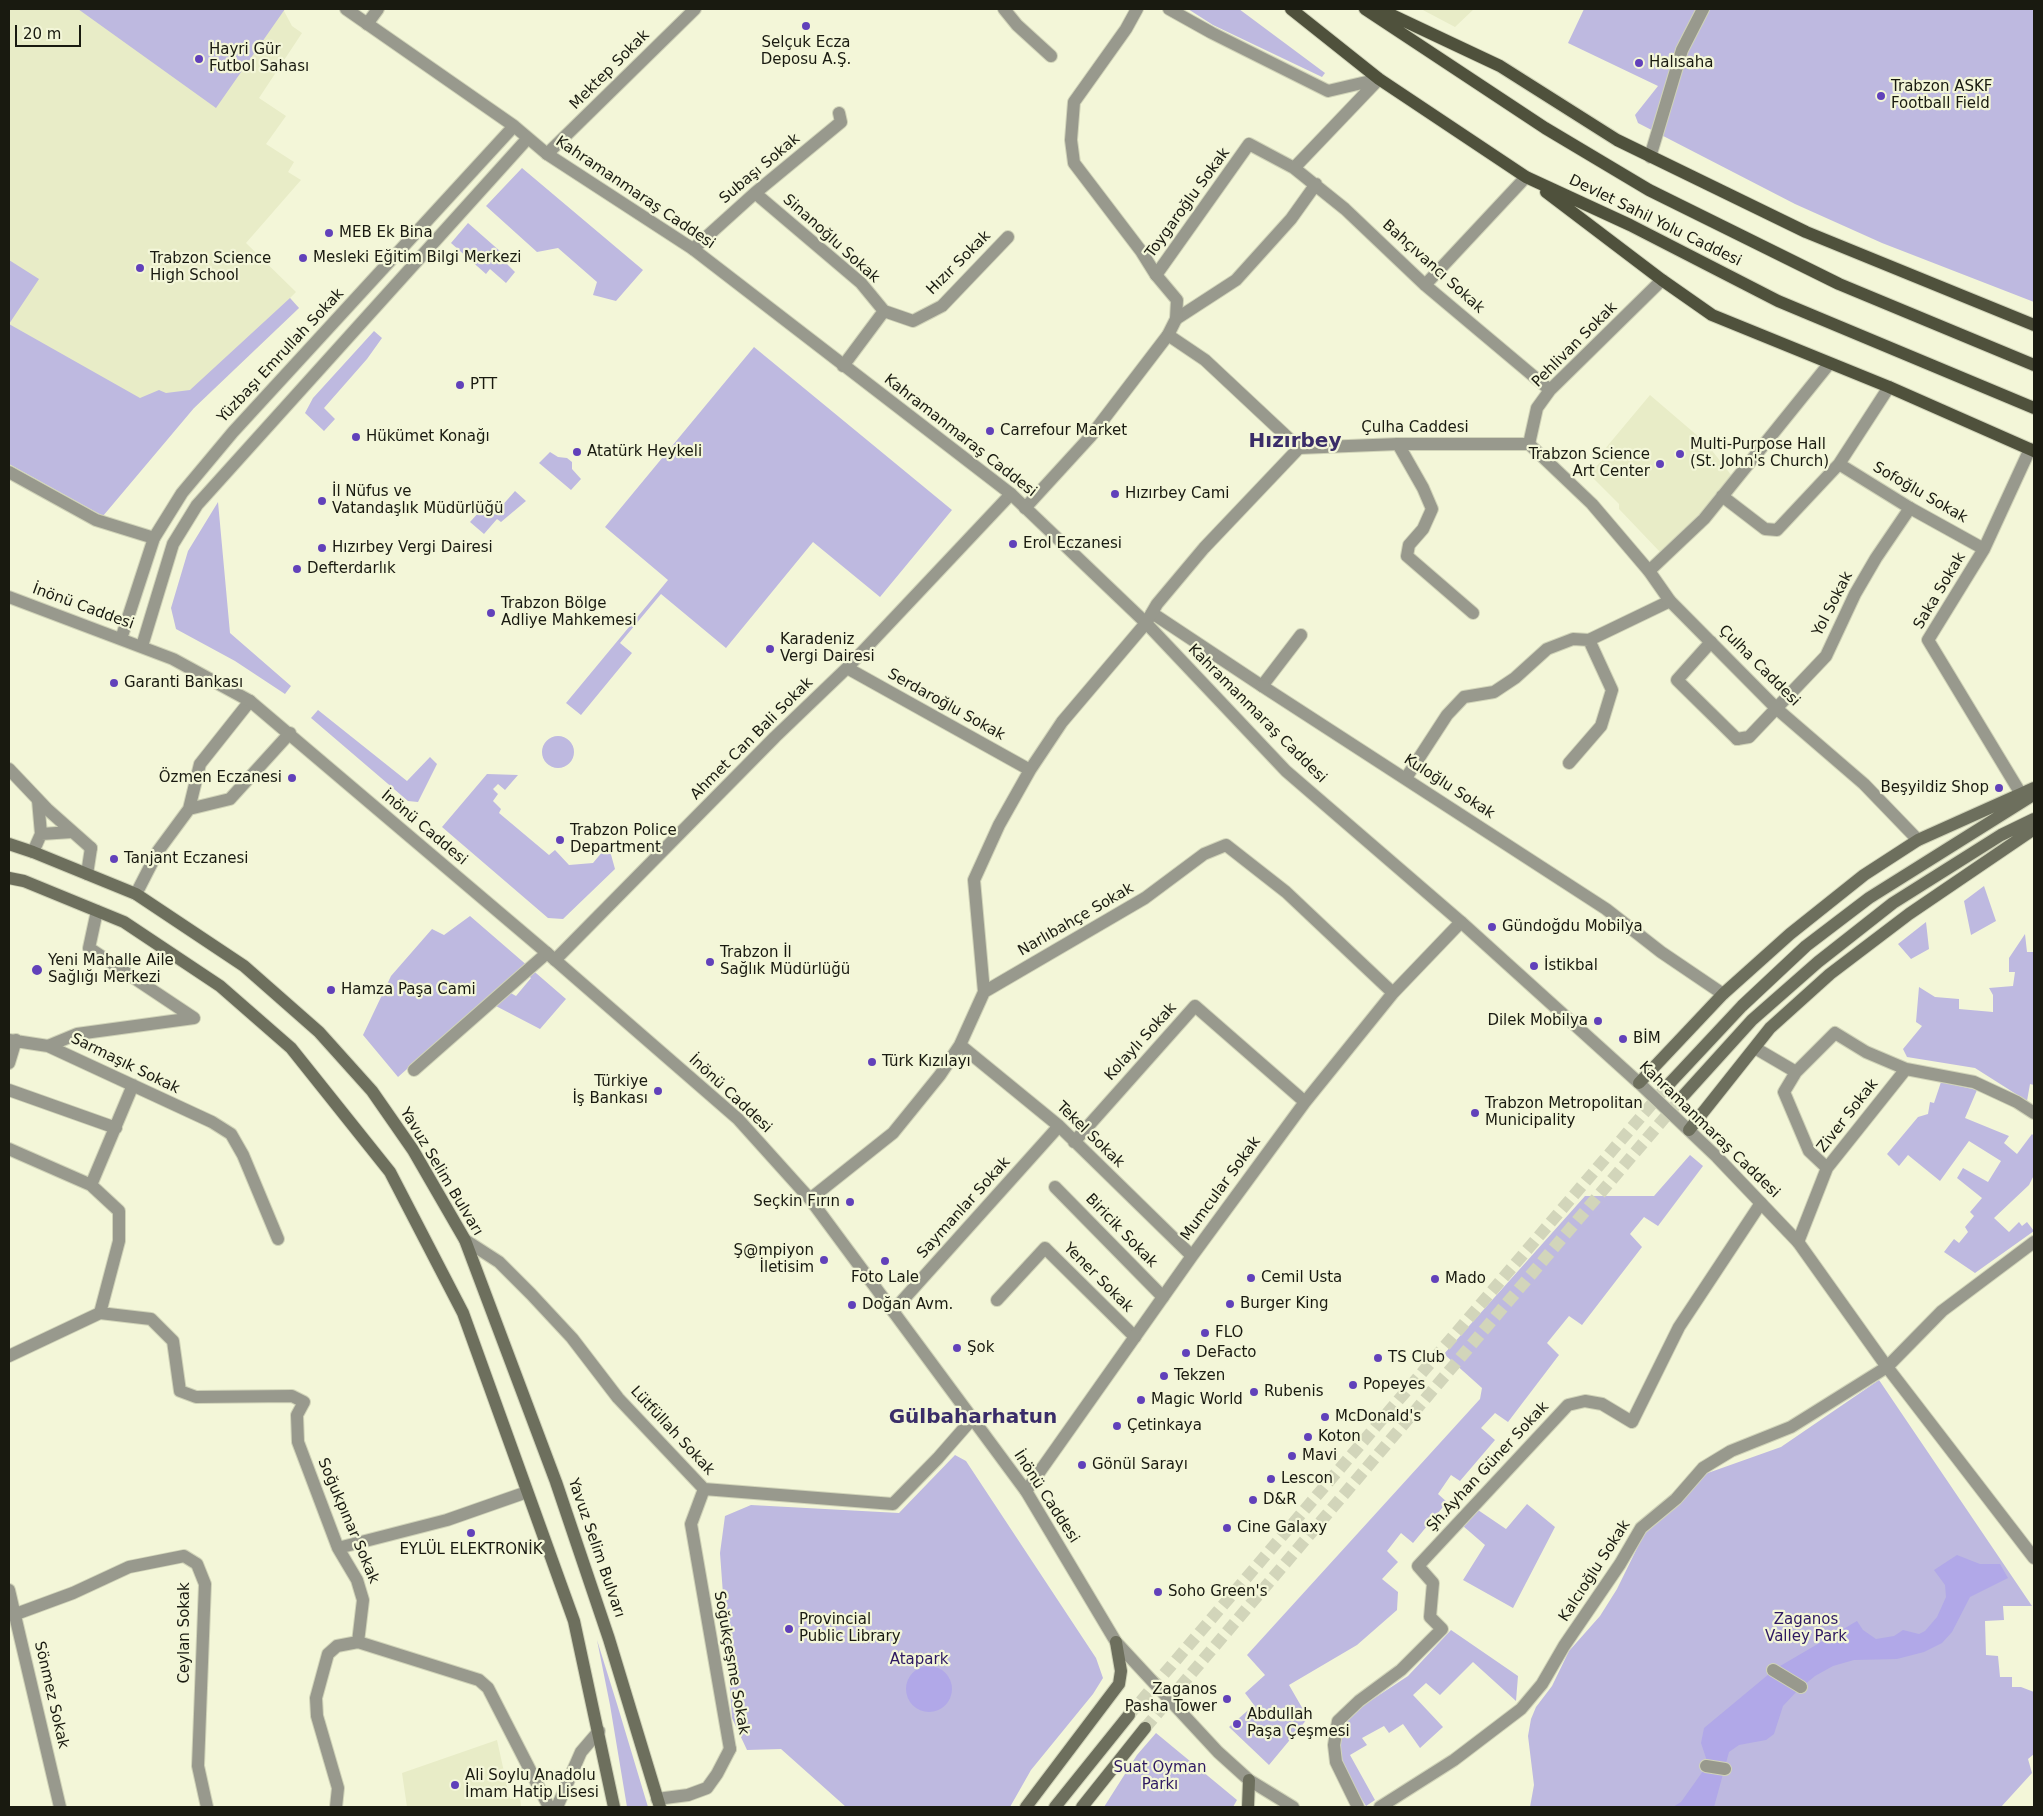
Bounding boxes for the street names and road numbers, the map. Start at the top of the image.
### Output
street label: Mektep Sokak [566,26,654,114]
street label: Subaşı Sokak [716,130,804,208]
street label: Kahramanmaraş Caddesi [552,133,718,253]
street label: Toygaroğlu Sokak [1142,145,1234,261]
street label: Devlet Sahil Yolu Caddesi [1566,171,1744,271]
street label: Sinanoğlu Sokak [779,191,883,287]
street label: Bahçıvancı Sokak [1378,216,1488,318]
street label: Hızır Sokak [923,227,995,299]
street label: Yüzbaşı Emrullah Sokak [214,285,348,427]
street label: Pehlivan Sokak [1529,299,1621,391]
street label: Kahramanmaraş Caddesi [880,371,1040,501]
street label: Çulha Caddesi [1361,419,1469,437]
street label: Sofoğlu Sokak [1870,459,1970,527]
street label: Saka Sokak [1910,549,1970,633]
street label: Yol Sokak [1809,569,1857,639]
street label: İnönü Caddesi [30,580,136,634]
street label: Çulha Caddesi [1715,622,1803,710]
street label: Kahramanmaraş Caddesi [1184,641,1330,787]
street label: Serdaroğlu Sokak [884,665,1008,745]
street label: Ahmet Can Bali Sokak [687,674,817,804]
street label: Kuloğlu Sokak [1400,751,1498,823]
street label: İnönü Caddesi [377,787,471,869]
street label: Narlıbahçe Sokak [1015,880,1137,960]
street label: Kolaylı Sokak [1101,999,1181,1085]
street label: Sarmaşık Sokak [68,1030,182,1098]
street label: İnönü Caddesi [685,1051,775,1137]
street label: Kahramanmaraş Caddesi [1635,1058,1783,1202]
street label: Ziver Sokak [1814,1076,1882,1156]
street label: Tekel Sokak [1052,1098,1128,1172]
street label: Yavuz Selim Bulvarı [396,1105,486,1239]
street label: Mumcular Sokak [1177,1134,1265,1244]
street label: Saymanlar Sokak [914,1154,1014,1262]
street label: Biricik Sokak [1081,1190,1161,1272]
street label: Yener Sokak [1059,1239,1137,1317]
street label: Lütfüllah Sokak [626,1383,718,1479]
street label: Şh.Ayhan Güner Sokak [1423,1398,1553,1536]
street label: İnönü Caddesi [1009,1447,1083,1547]
street label: Soğukpınar Sokak [313,1455,383,1587]
street label: Yavuz Selim Bulvarı [564,1476,628,1620]
street label: Kalcıoğlu Sokak [1555,1517,1635,1625]
street label: Ceylan Sokak [176,1582,194,1684]
street label: Soğukçeşme Sokak [710,1590,752,1736]
street label: Sönmez Sokak [30,1640,72,1750]

